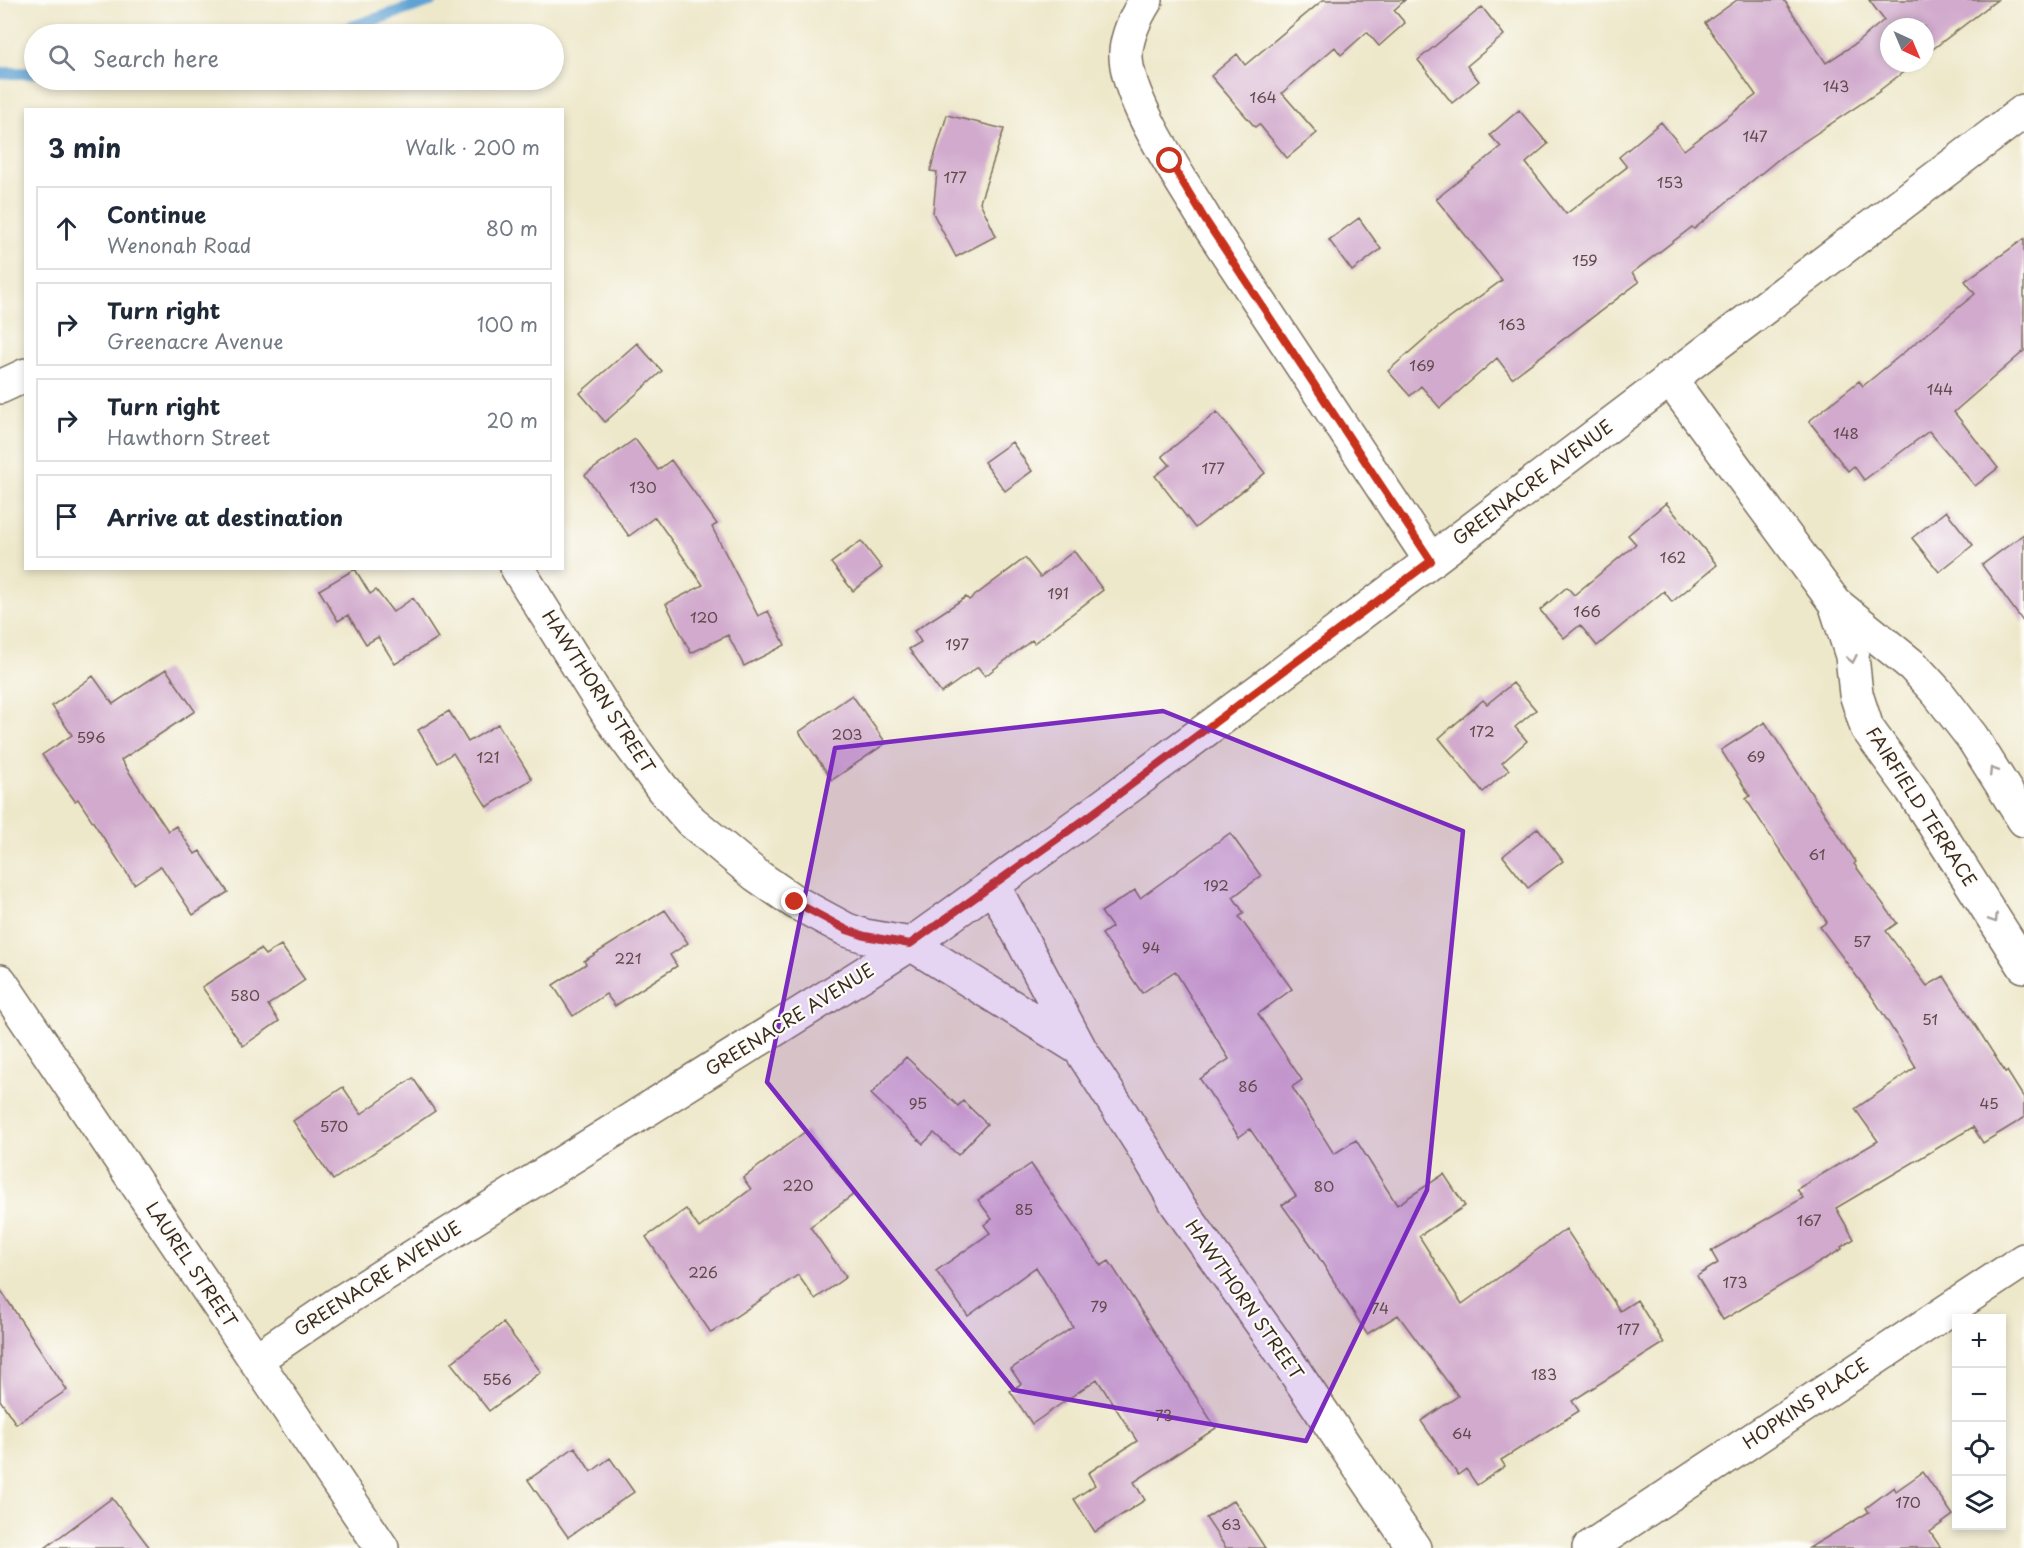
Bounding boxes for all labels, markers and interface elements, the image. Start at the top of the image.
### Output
north arrow [1880,18,1934,72]
search box [24,24,564,90]
icon: search [45,41,78,74]
text: Search here [93,41,219,74]
house number: 143 [1823,74,1849,97]
house number: 164 [1249,85,1277,108]
house number: 147 [1743,124,1768,147]
text: 3 min [48,128,121,167]
text: Walk · 200 m [405,132,540,162]
route start [1156,147,1182,173]
house number: 177 [943,165,967,188]
house number: 153 [1657,170,1683,193]
text: Continue [107,197,206,230]
icon: ahead [50,212,83,245]
text: 80 m [486,213,538,243]
text: Wenonah Road [107,230,252,260]
house number: 159 [1572,248,1598,271]
text: Turn right [107,293,220,326]
icon: right [50,308,83,341]
text: 100 m [477,309,538,339]
house number: 163 [1498,312,1526,335]
text: Greenacre Avenue [107,326,283,356]
house number: 169 [1409,353,1435,376]
house number: 144 [1927,377,1953,400]
text: Turn right [107,389,220,422]
icon: right [50,404,83,437]
text: 20 m [486,405,538,435]
street label: GREENACRE AVENUE [1446,413,1618,551]
house number: 148 [1833,421,1859,444]
text: Hawthorn Street [107,422,270,452]
house number: 177 [1201,456,1225,479]
house number: 130 [629,475,657,498]
icon: arrive [50,500,83,533]
text: Arrive at destination [107,500,343,533]
house number: 162 [1660,545,1686,568]
house number: 191 [1047,581,1069,604]
house number: 166 [1573,599,1601,622]
street label: HAWTHORN STREET [536,604,663,779]
house number: 120 [690,605,718,628]
house number: 197 [945,632,969,655]
one-way arrow [1845,655,1857,664]
house number: 172 [1469,719,1495,742]
street label: FAIRFIELD TERRACE [1860,721,1984,891]
house number: 203 [832,722,862,745]
house number: 596 [77,725,105,748]
house number: 69 [1747,744,1765,767]
house number: 121 [476,745,500,768]
one-way arrow [1989,767,2001,777]
house number: 61 [1809,842,1825,865]
house number: 192 [1203,873,1229,896]
route end [781,888,807,914]
one-way arrow [1986,913,1998,923]
house number: 57 [1853,929,1871,952]
house number: 94 [1142,935,1160,958]
house number: 221 [615,946,641,969]
street label: GREENACRE AVENUE [700,956,879,1082]
house number: 580 [230,983,260,1006]
house number: 51 [1922,1007,1938,1030]
house number: 86 [1238,1074,1258,1097]
house number: 95 [909,1091,927,1114]
house number: 45 [1979,1091,1999,1114]
house number: 570 [320,1114,348,1137]
house number: 220 [782,1173,814,1196]
house number: 80 [1314,1174,1334,1197]
street label: LAUREL STREET [140,1196,245,1333]
house number: 85 [1015,1197,1033,1220]
house number: 167 [1797,1208,1822,1231]
street label: GREENACRE AVENUE [288,1213,466,1342]
street label: HAWTHORN STREET [1180,1214,1311,1385]
house number: 226 [688,1260,718,1283]
house number: 173 [1723,1270,1748,1293]
house number: 79 [1090,1294,1108,1317]
house number: 74 [1371,1296,1389,1319]
map controls [1952,1314,2006,1530]
button: + [1952,1314,2006,1368]
house number: 177 [1616,1317,1640,1340]
street label: HOPKINS PLACE [1737,1350,1874,1455]
house number: 183 [1531,1362,1557,1385]
house number: 556 [482,1367,512,1390]
button: − [1952,1368,2006,1422]
house number: 73 [1155,1403,1173,1426]
house number: 64 [1452,1421,1472,1444]
button: locate [1952,1422,2006,1476]
button: layers [1952,1476,2006,1530]
house number: 170 [1895,1490,1921,1513]
house number: 63 [1221,1512,1241,1535]

